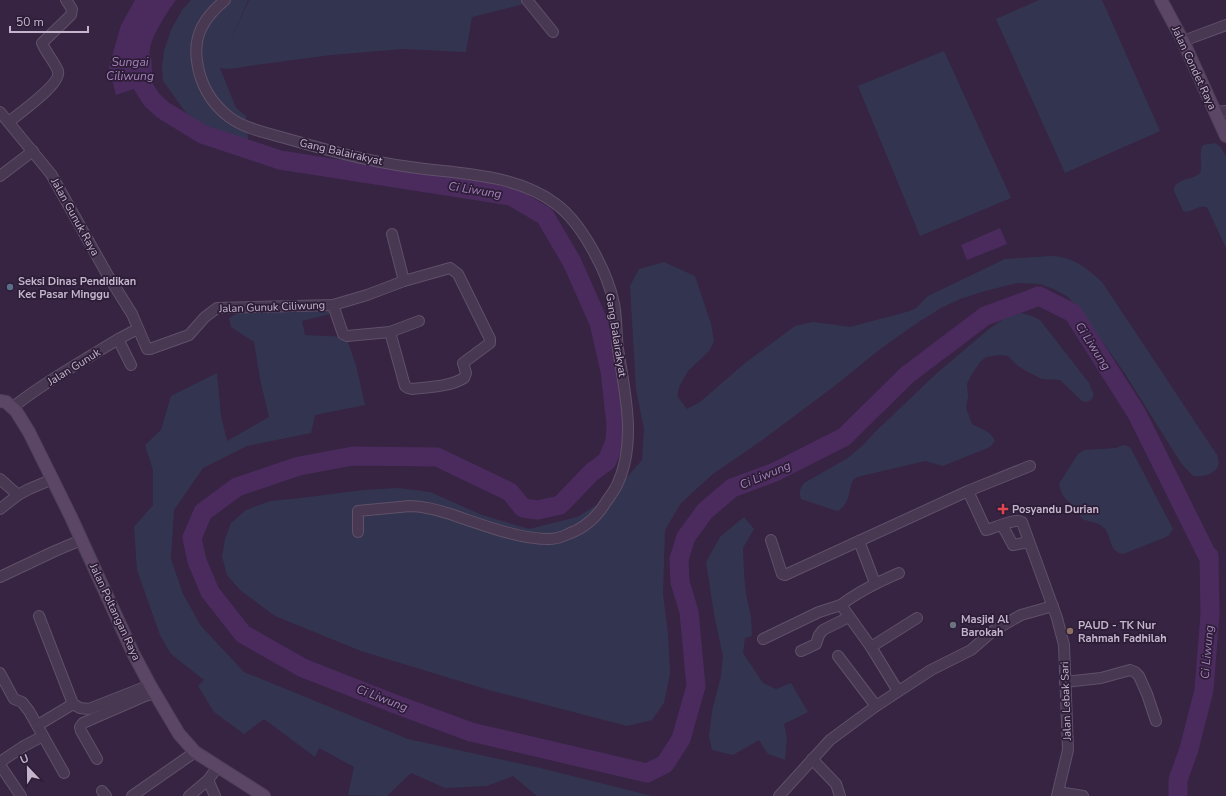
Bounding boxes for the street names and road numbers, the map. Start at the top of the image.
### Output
street label: Jalan Condet Raya [1168,23,1220,112]
street label: Gang Balairakyat [298,135,384,169]
street label: Jalan Gunuk Raya [47,174,103,259]
street label: Gang Balairakyat [602,292,630,378]
street label: Jalan Gunuk Ciliwung [218,298,325,316]
street label: Jalan Gunuk [44,345,104,390]
street label: Jalan Poltangan Raya [86,560,144,663]
street label: Jalan Lebak Sari [1057,661,1075,742]

